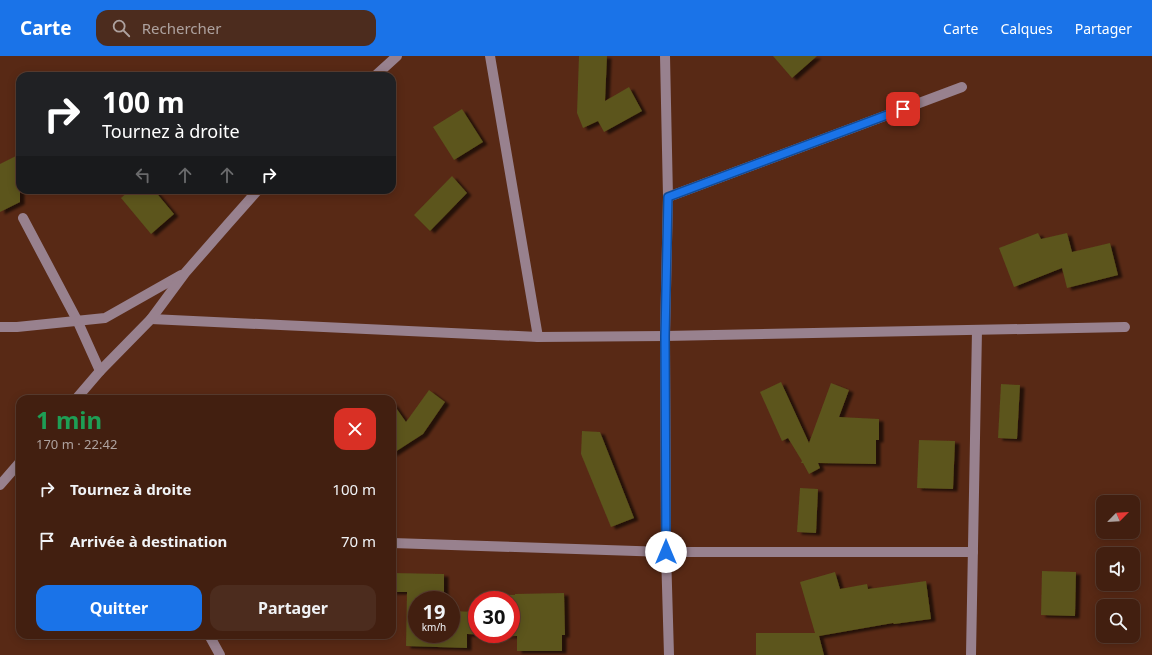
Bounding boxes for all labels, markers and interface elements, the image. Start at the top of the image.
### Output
search box [96,10,376,46]
text: Carte [20,15,72,41]
icon: search [110,17,132,39]
text: Rechercher [142,18,221,38]
text: Carte [943,19,979,38]
text: Calques [1001,19,1053,38]
text: Partager [1075,19,1132,38]
text: 100 m [102,83,185,121]
icon: right [36,88,88,140]
pin [886,92,920,126]
icon: arrive [892,98,914,120]
text: Tournez à droite [102,119,240,143]
icon: left [132,164,154,186]
icon: ahead [174,164,196,186]
icon: ahead [216,164,238,186]
icon: right [258,164,280,186]
text: 1 min [36,403,102,436]
button: close [334,408,376,450]
text: 170 m · 22:42 [36,435,117,453]
icon: right [36,478,58,500]
text: Tournez à droite [70,479,191,499]
text: 100 m [332,479,376,499]
north arrow [1096,495,1140,539]
map controls [1096,495,1140,643]
icon: arrive [36,530,58,552]
text: Arrivée à destination [70,531,227,551]
text: 70 m [341,531,376,551]
position arrow [645,531,687,573]
button: sound [1096,547,1140,591]
button: Quitter [36,585,202,631]
button: Partager [210,585,376,631]
speed limit sign: 30 [468,591,520,643]
text: 19 [423,598,445,625]
button: search [1096,599,1140,643]
text: km/h [422,620,446,634]

